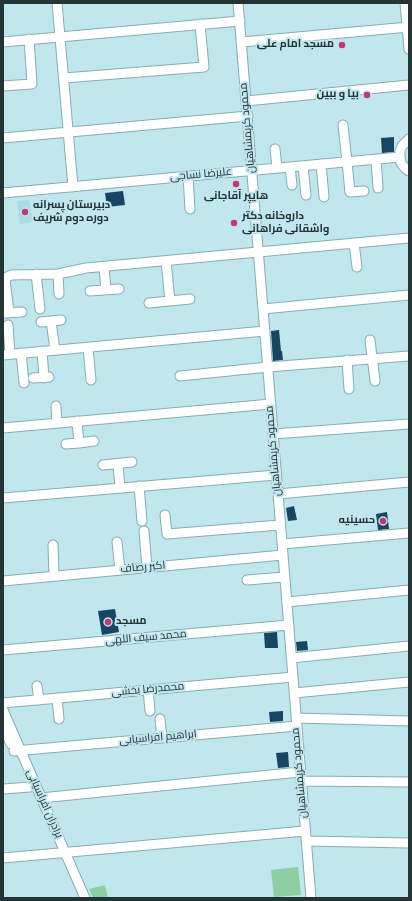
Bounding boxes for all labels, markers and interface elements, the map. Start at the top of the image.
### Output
place label: مسجد امام علی [257,38,334,52]
marker: مسجد امام علی [337,40,347,50]
street label: محمود کریمشاهیان [237,82,259,174]
place label: بیا و ببین [317,88,359,102]
marker: بیا و ببین [362,90,372,100]
street label: علیرضا نساجی [169,166,233,184]
marker: هایپر آقاجانی [231,179,241,189]
place label: هایپر آقاجانی [204,190,268,204]
place label: دبیرستان پسرانه دوره دوم شریف [33,199,110,225]
marker: دبیرستان پسرانه دوره دوم شریف [20,207,30,217]
place label: داروخانه دکتر واشقانی فراهانی [242,210,329,236]
marker: داروخانه دکتر واشقانی فراهانی [229,218,239,228]
street label: محمود کریمشاهیان [263,405,285,497]
place label: حسینیه [338,514,375,528]
marker: حسینیه [378,516,388,526]
street label: اکبر رصاف [120,559,166,577]
place label: مسجد [116,615,147,629]
marker: مسجد [103,617,113,627]
street label: محمد سیف اللهی [105,628,187,648]
street label: محمدرضا بخشی [111,680,185,700]
street label: محمود کریمشاهیان [289,727,311,819]
street label: ابراهیم افراسیابی [119,728,197,748]
street label: برادران افراسیابی [23,768,65,840]

